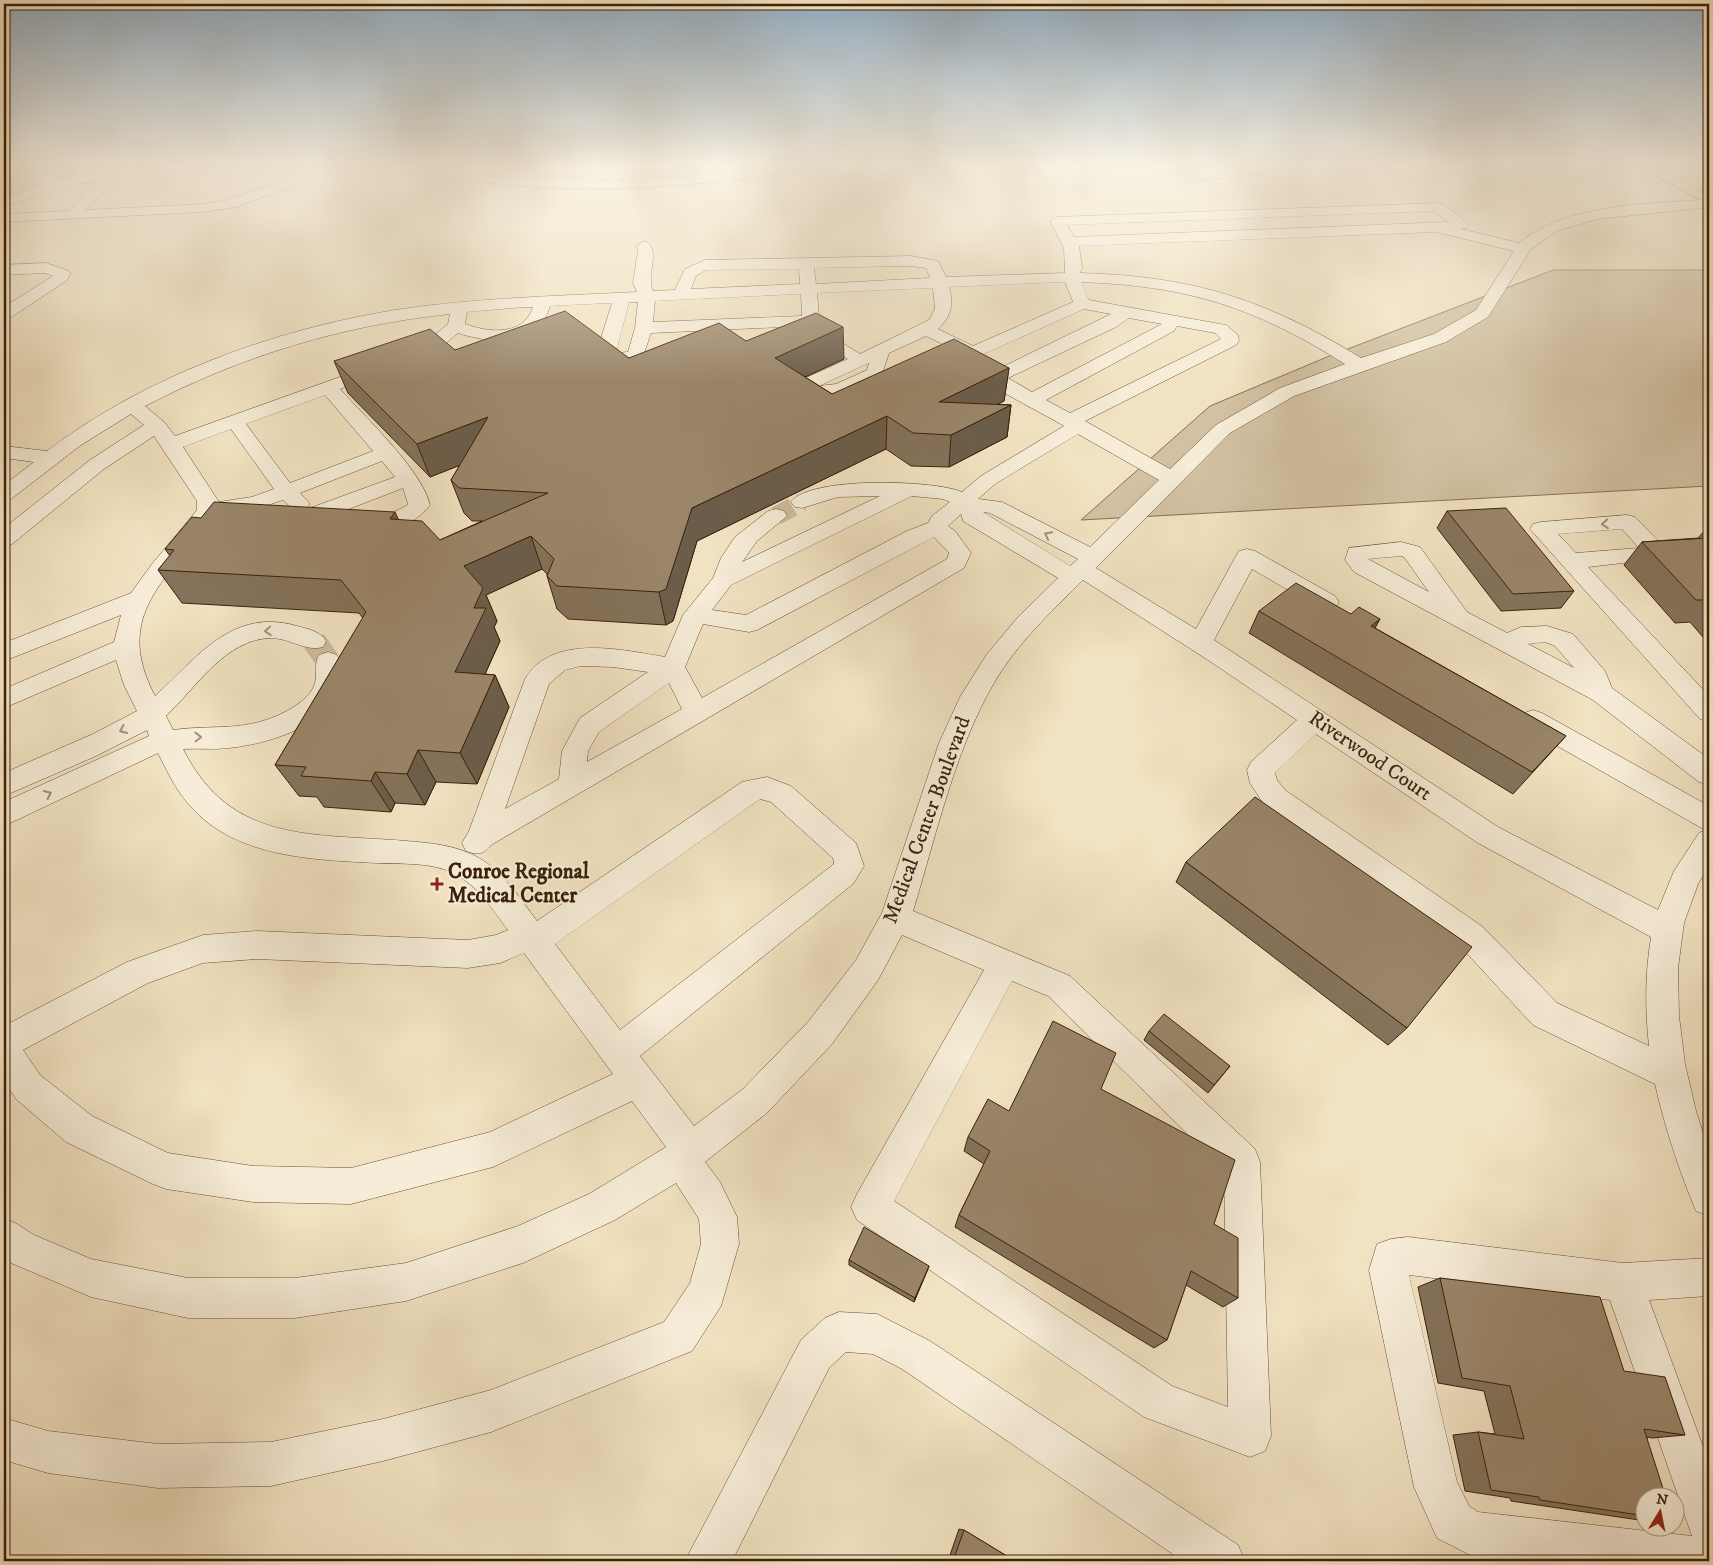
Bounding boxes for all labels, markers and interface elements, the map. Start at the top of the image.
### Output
one-way arrow [1600,518,1608,529]
one-way arrow [1044,531,1053,541]
one-way arrow [263,625,271,636]
street label: Riverwood Court [1303,705,1437,807]
street label: Medical Center Boulevard [877,712,977,927]
one-way arrow [119,724,128,735]
one-way arrow [195,732,203,742]
one-way arrow [43,789,52,800]
place label: Conroe Regional Medical Center [448,859,590,909]
marker: Conroe Regional Medical Center [430,877,444,891]
north arrow [1636,1488,1686,1538]
text: N [1655,1490,1670,1510]

